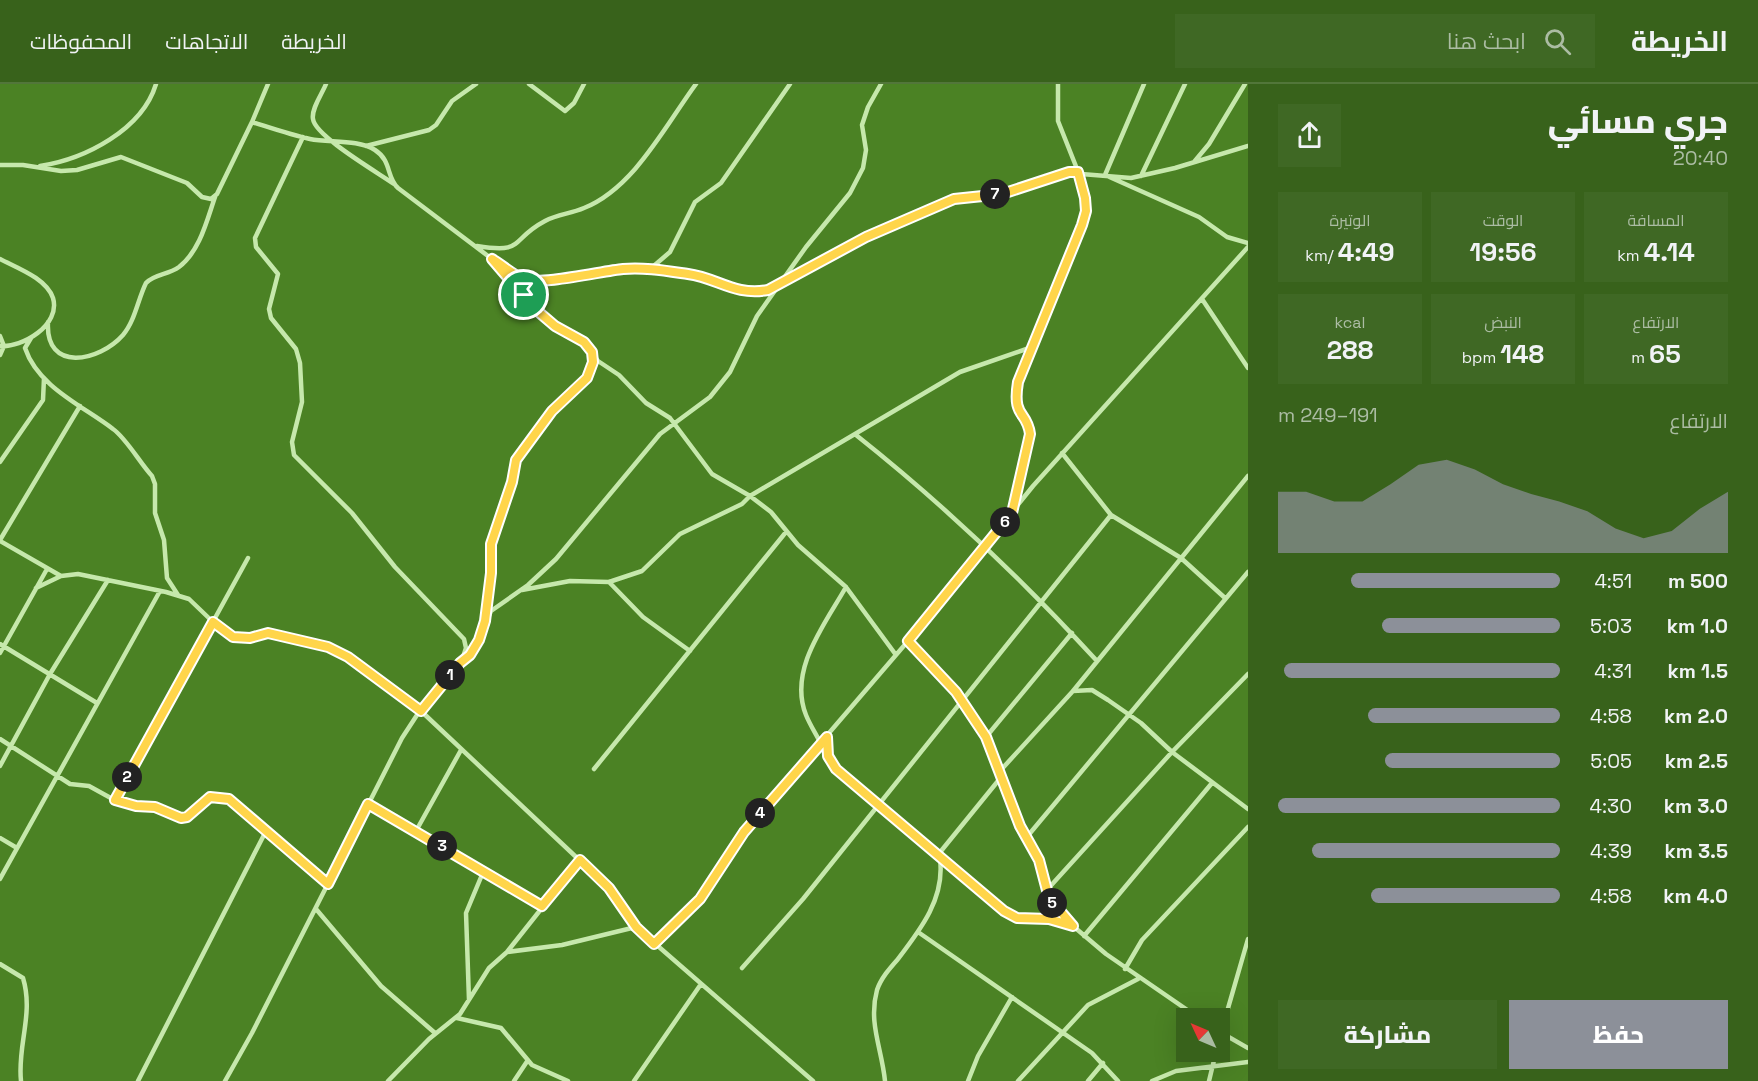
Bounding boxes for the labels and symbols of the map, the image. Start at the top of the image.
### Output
pin: 7 [980,179,1010,209]
pin [498,269,549,320]
pin: 6 [990,507,1020,537]
pin: 1 [435,660,465,690]
pin: 2 [112,762,142,792]
pin: 4 [745,798,775,828]
pin: 3 [427,831,457,861]
pin: 5 [1037,888,1067,918]
north arrow [1176,1008,1230,1062]

